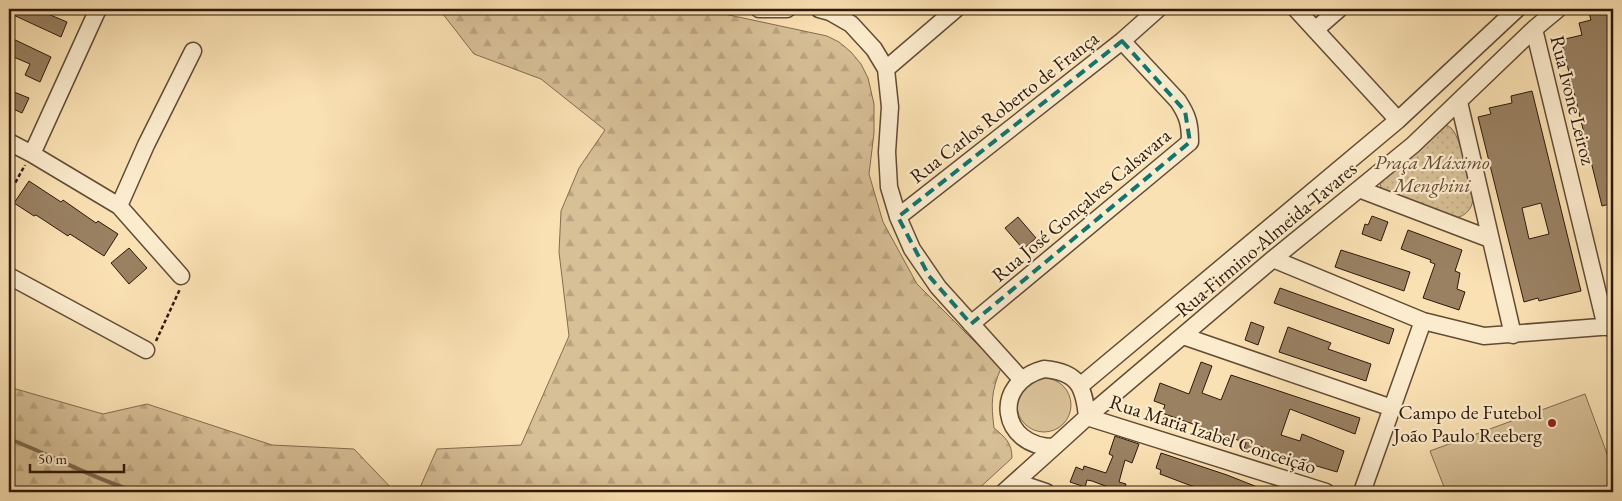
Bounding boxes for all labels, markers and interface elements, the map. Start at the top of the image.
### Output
street label: Rua Carlos Roberto de França [904,25,1104,189]
street label: Rua Ivone Leiroz [1544,33,1602,168]
street label: Rua José Gonçalves Calsavara [986,122,1176,288]
park label: Praça Máximo Menghini [1374,149,1490,198]
street label: Rua Firmino Almeida Tavares [1170,156,1362,322]
street label: Rua Maria Izabel Conceição [1106,388,1320,480]
place label: Campo de Futebol João Paulo Reeberg [1391,399,1542,448]
marker: Campo de Futebol João Paulo Reeberg [1546,417,1558,429]
scale bar [30,441,124,473]
text: 50 m [38,449,67,468]

